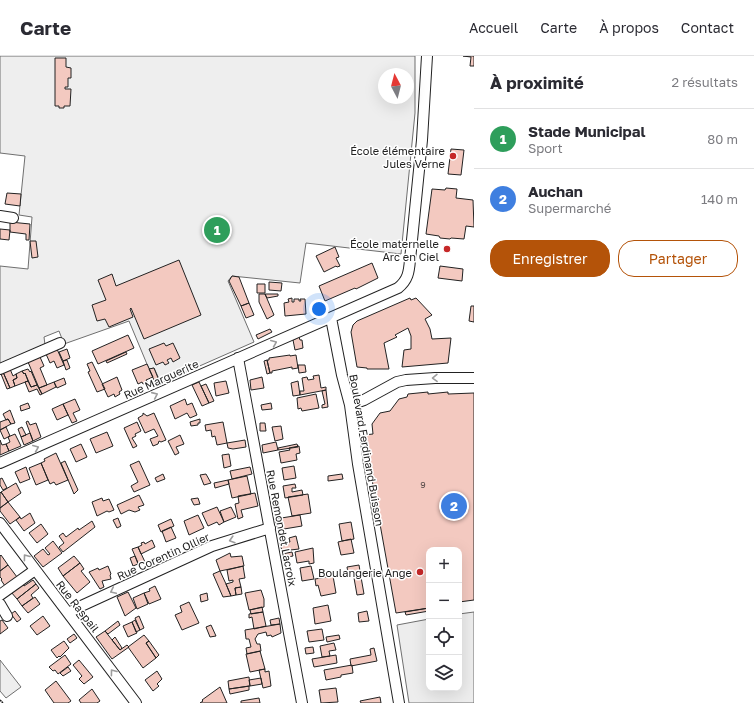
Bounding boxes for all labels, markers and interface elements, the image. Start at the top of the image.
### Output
text: Carte [20,16,71,39]
text: Accueil [469,19,518,36]
text: Carte [540,19,577,36]
text: À propos [599,19,659,36]
text: Contact [681,19,734,36]
north arrow [378,68,414,104]
text: À proximité [490,72,584,93]
text: 2 résultats [672,74,738,90]
text: Stade Municipal [528,122,646,140]
text: 1 [500,131,506,147]
text: 80 m [707,131,738,147]
text: Sport [528,140,563,156]
place label: École élémentaire Jules Verne [350,144,445,170]
marker: École élémentaire Jules Verne [448,151,458,161]
text: Auchan [528,182,583,200]
text: 2 [499,191,507,207]
text: 140 m [701,191,738,207]
text: Supermarché [528,200,611,216]
pin: 1 [204,215,230,245]
place label: École maternelle Arc en Ciel [350,237,439,263]
button: Enregistrer [490,240,610,277]
button: Partager [618,240,738,277]
marker: École maternelle Arc en Ciel [442,244,452,254]
your location [309,299,329,319]
one-way arrow [270,339,277,347]
street label: Rue Marguerite [121,357,201,401]
street label: Boulevard Ferdinand Buisson [347,373,387,527]
one-way arrow [432,374,438,382]
one-way arrow [150,392,158,400]
one-way arrow [31,445,39,453]
street label: Rue Remondet Lacroix [264,469,300,587]
house number: 9 [420,479,426,490]
pin: 2 [441,491,467,521]
street label: Rue Corentin Ollier [115,529,212,582]
one-way arrow [229,535,236,544]
map controls [426,547,462,691]
button: + [426,547,462,583]
one-way arrow [23,555,30,562]
place label: Boulangerie Ange [318,566,412,579]
marker: Boulangerie Ange [415,567,425,577]
street label: Rue Raspail [54,578,102,635]
button: − [426,583,462,619]
one-way arrow [110,586,117,594]
button: locate [426,619,462,655]
button: layers [426,655,462,691]
one-way arrow [111,669,118,676]

